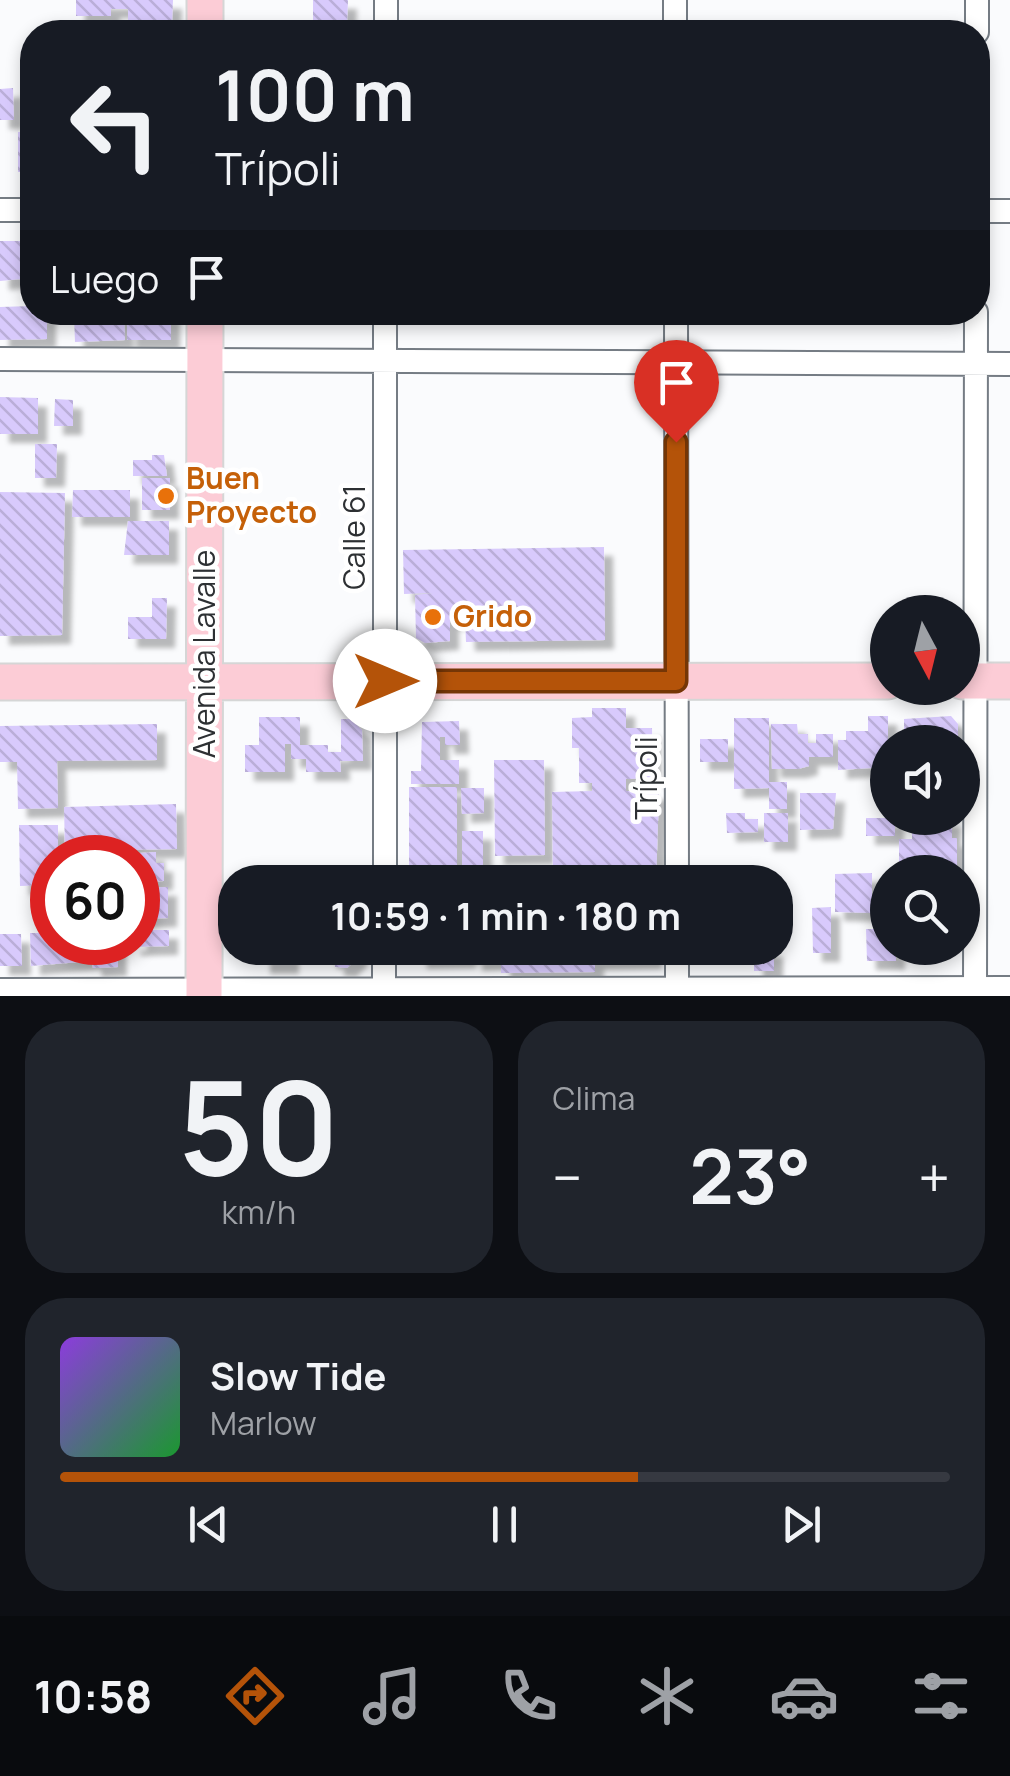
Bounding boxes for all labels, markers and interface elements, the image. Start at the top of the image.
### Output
text: 100 m [215,46,415,142]
icon: left [50,60,180,190]
text: Trípoli [215,137,341,199]
icon: arrive [179,250,234,305]
text: Luego [50,252,159,304]
pin [634,340,719,443]
icon: arrive [649,355,704,410]
place label: Buen Proyecto [186,457,317,532]
street label: Calle 61 [333,484,374,590]
marker: Buen Proyecto [155,485,177,507]
street label: Avenida Lavalle [183,550,224,758]
place label: Grido [453,595,532,636]
north arrow [870,595,980,705]
map controls [870,595,980,965]
marker: Grido [422,606,444,628]
position arrow [333,629,437,733]
button: sound [870,725,980,835]
street label: Trípoli [625,736,666,820]
speed limit sign: 60 [30,835,160,965]
button: search [870,855,980,965]
text: 10:59 · 1 min · 180 m [330,889,681,941]
text: 50 [178,1036,340,1214]
text: Clima [553,1076,635,1120]
text: 23° [689,1124,811,1227]
text: − [553,1139,582,1215]
text: + [918,1139,950,1215]
text: km/h [222,1190,296,1234]
text: Slow Tide [210,1349,387,1401]
text: Marlow [210,1401,317,1445]
icon: previous [181,1497,236,1552]
icon: pause [477,1497,532,1552]
icon: next [774,1497,829,1552]
icon: directions [220,1661,290,1731]
icon: music [357,1661,427,1731]
icon: phone [494,1661,564,1731]
icon: climate [632,1661,702,1731]
icon: car [769,1661,839,1731]
icon: filters [906,1661,976,1731]
text: 10:58 [34,1665,152,1727]

